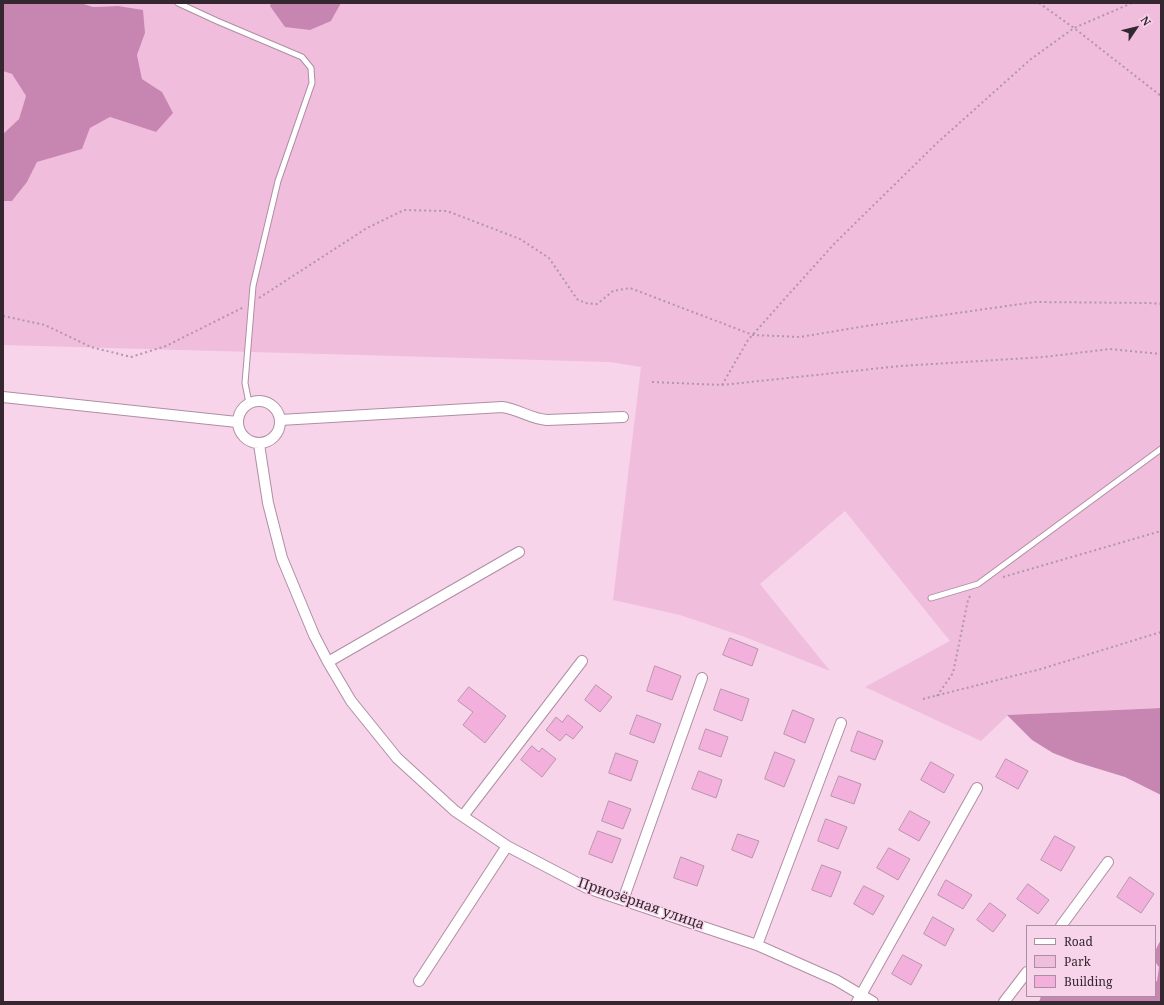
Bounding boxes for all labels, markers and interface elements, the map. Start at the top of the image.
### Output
north arrow [1116,8,1156,48]
text: N [1138,13,1155,29]
street label: Приозёрная улица [576,874,706,934]
legend [1026,925,1156,997]
text: Road [1064,933,1093,950]
text: Park [1064,953,1091,970]
text: Building [1064,973,1112,990]

